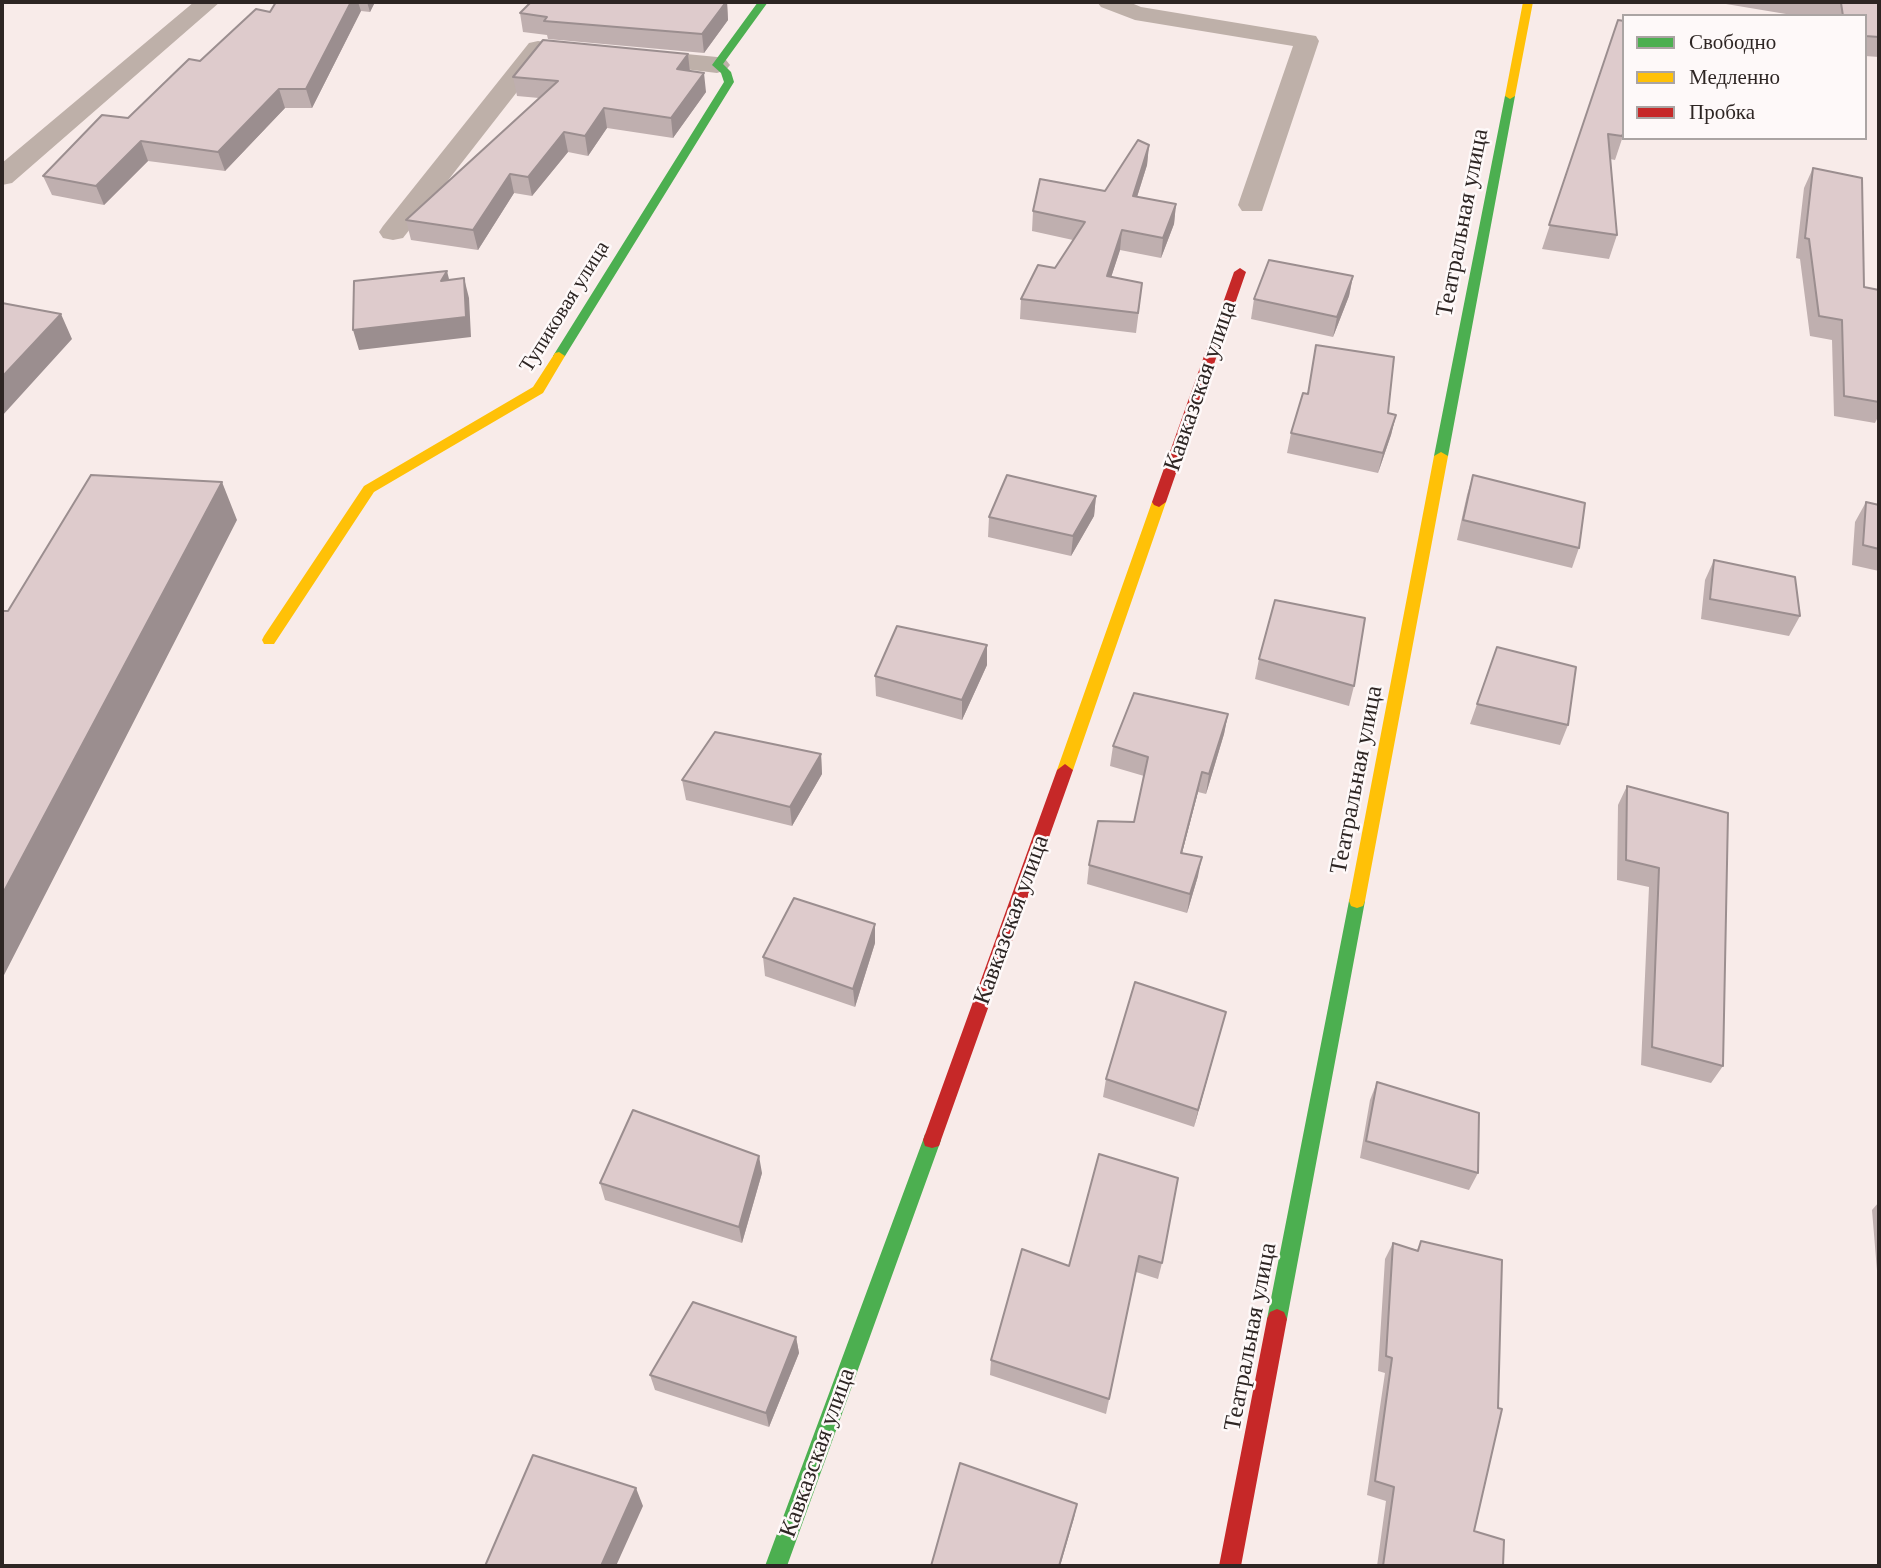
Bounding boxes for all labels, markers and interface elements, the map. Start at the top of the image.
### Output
legend [1622,14,1867,140]
text: Свободно [1689,30,1776,54]
text: Медленно [1689,65,1780,89]
text: Пробка [1689,100,1755,124]
street label: Театральная улица [1431,126,1495,320]
street label: Тупиковая улица [515,237,615,377]
street label: Кавказская улица [1158,297,1244,475]
street label: Театральная улица [1325,683,1389,877]
street label: Кавказская улица [968,831,1056,1009]
street label: Театральная улица [1219,1240,1283,1434]
street label: Кавказская улица [774,1364,862,1542]

